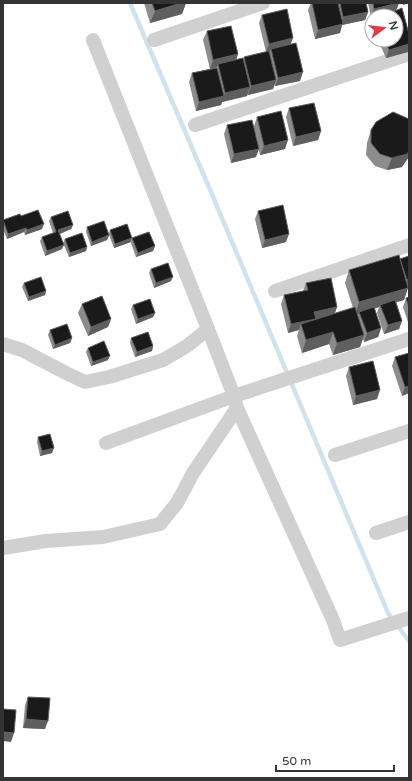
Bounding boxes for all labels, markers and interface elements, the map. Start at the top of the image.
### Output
north arrow [364,8,404,48]
text: N [386,20,401,31]
scale bar [276,747,394,773]
text: 50 m [282,754,311,768]

